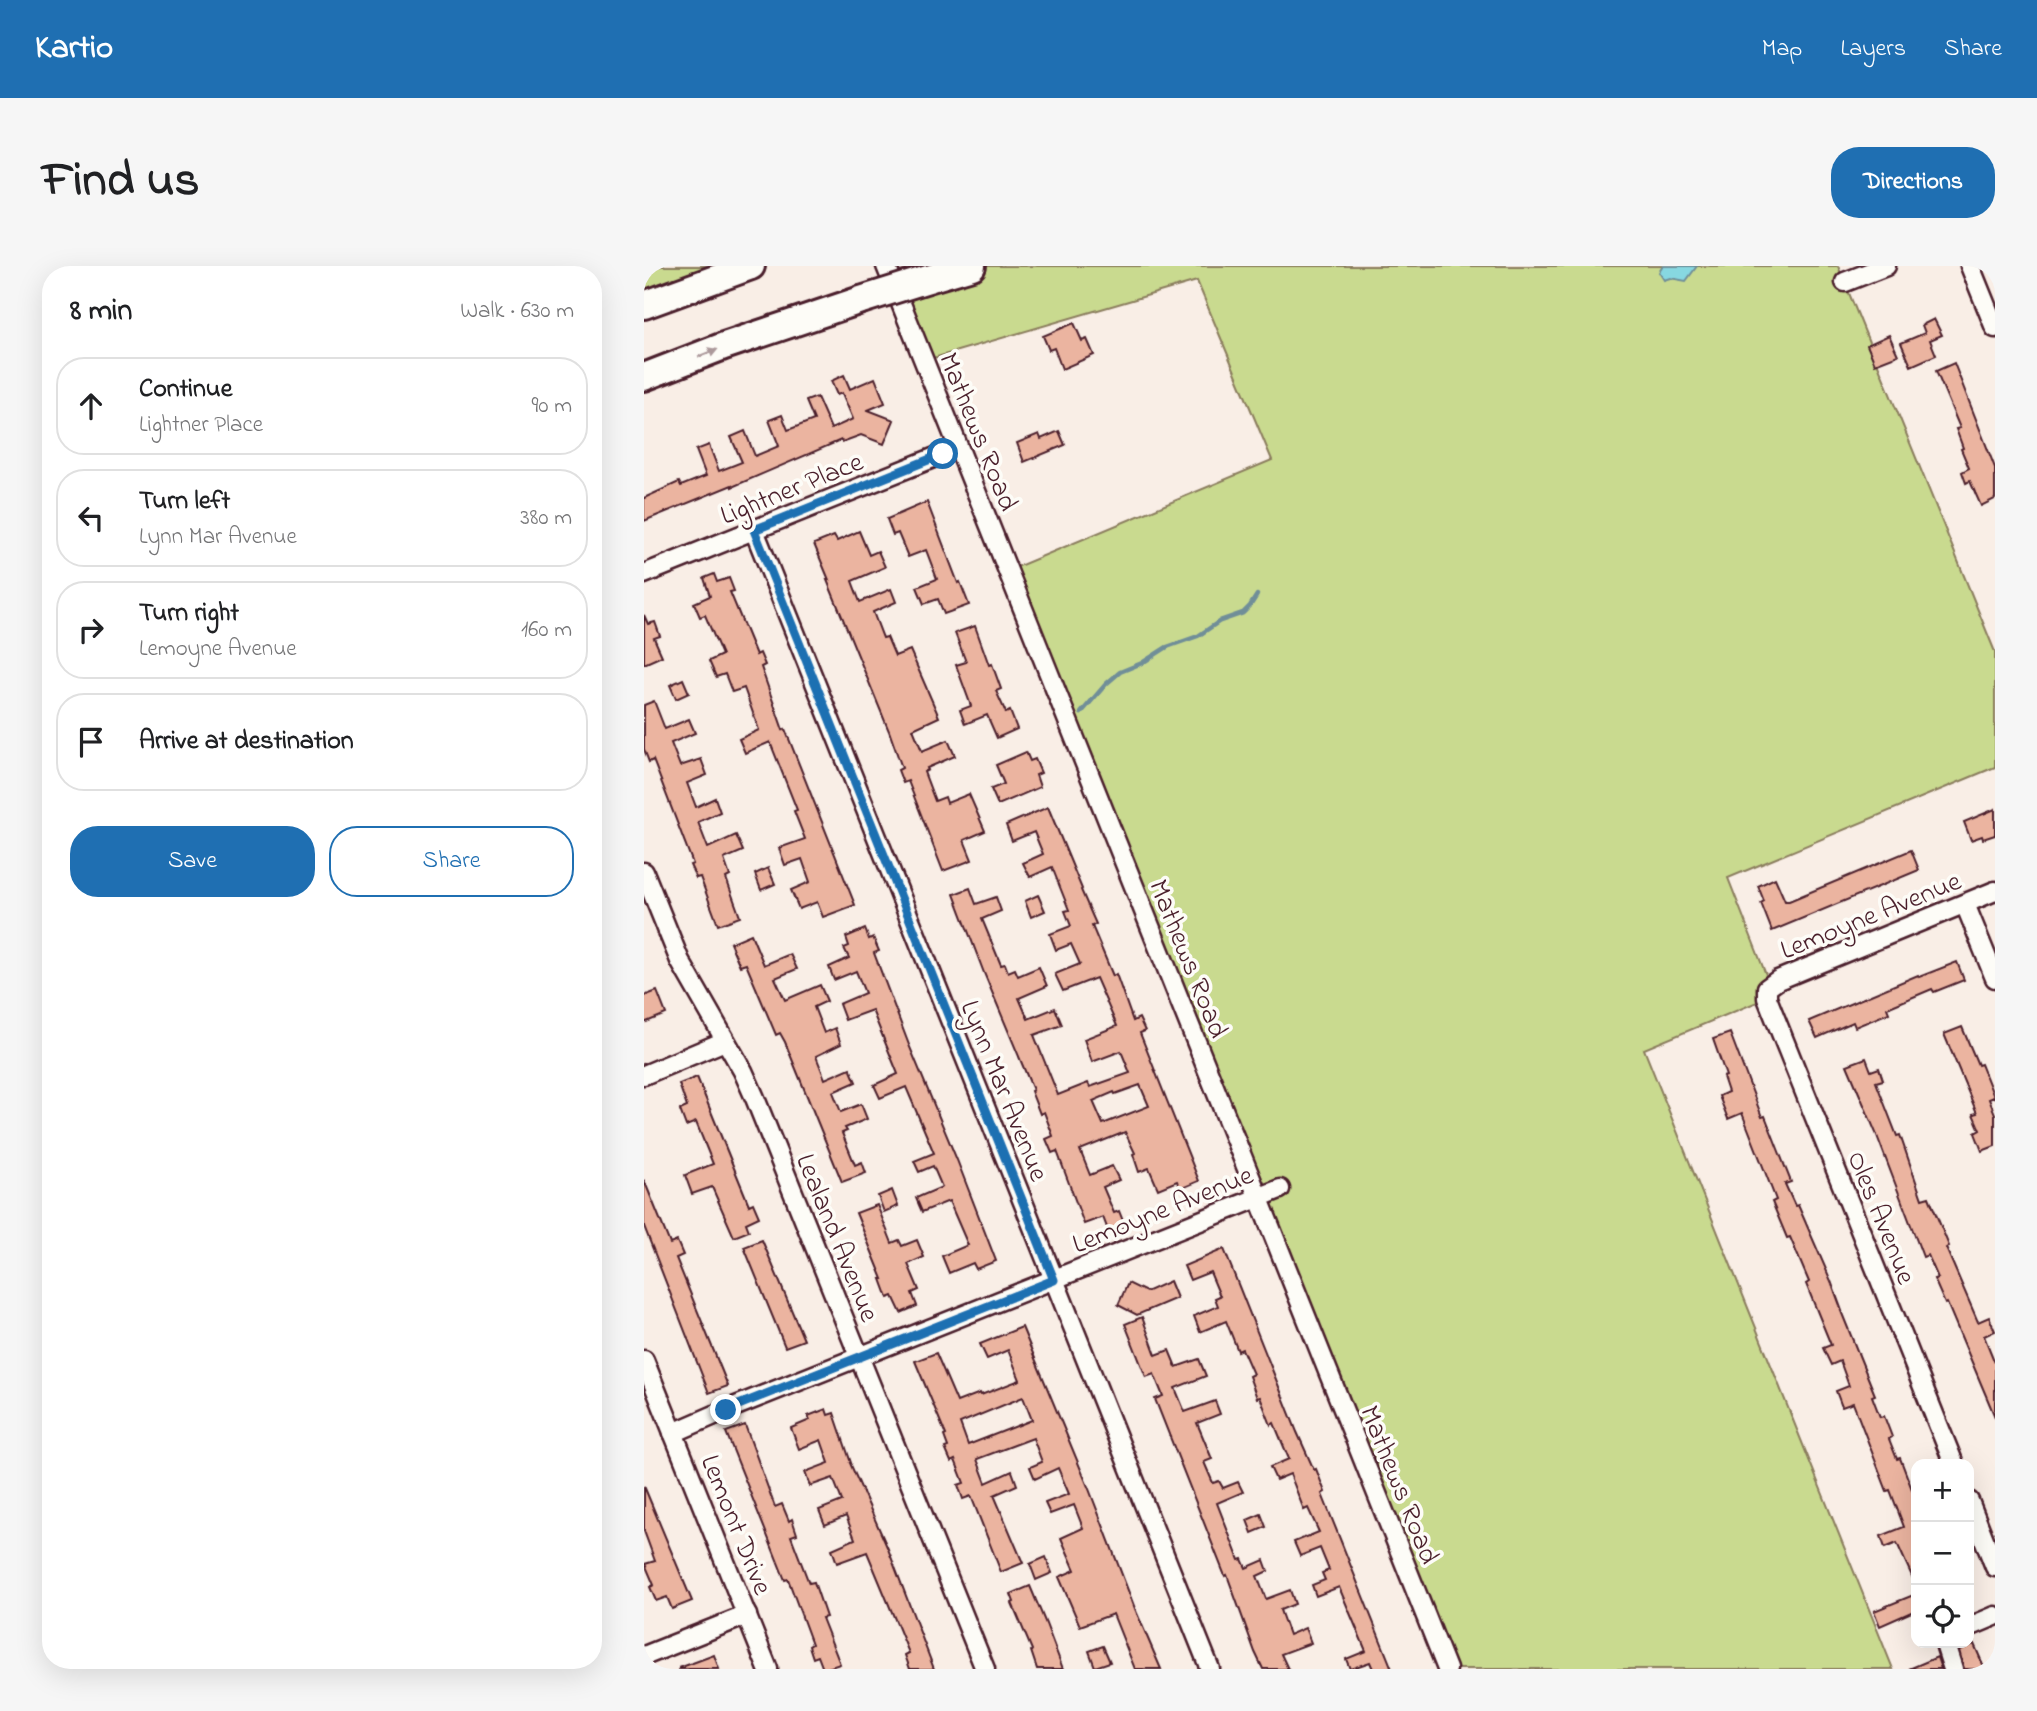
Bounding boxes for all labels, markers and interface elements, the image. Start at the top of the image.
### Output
text: Kartio [35,25,113,73]
text: Map [1762,32,1802,67]
text: Layers [1840,32,1906,67]
text: Share [1944,32,2002,67]
text: Find us [42,146,199,218]
button: Directions [1831,147,1995,218]
text: 8 min [70,290,132,334]
text: Walk · 630 m [460,295,574,328]
one-way arrow [697,347,718,358]
street label: Mathews Road [926,347,1027,518]
text: Continue [139,371,232,409]
icon: ahead [72,387,110,425]
text: 90 m [532,390,572,423]
text: Lightner Place [139,409,263,442]
route start [927,438,958,469]
street label: Lightner Place [715,443,870,538]
text: Turn left [139,483,230,521]
icon: left [72,499,110,537]
text: 380 m [520,502,572,535]
text: Lynn Mar Avenue [139,521,297,554]
text: Turn right [139,595,239,633]
icon: right [72,611,110,649]
text: 160 m [521,614,572,647]
text: Lemoyne Avenue [139,633,297,666]
icon: arrive [72,723,110,761]
text: Arrive at destination [139,723,354,761]
button: Save [70,826,315,897]
button: Share [329,826,574,897]
street label: Lemoyne Avenue [1775,862,1968,972]
street label: Mathews Road [1136,874,1237,1045]
street label: Lynn Mar Avenue [948,995,1058,1188]
street label: Oles Avenue [1834,1145,1925,1292]
street label: Lealand Avenue [783,1148,888,1329]
street label: Lemoyne Avenue [1067,1156,1260,1266]
route end [710,1394,741,1425]
street label: Mathews Road [1347,1400,1448,1571]
street label: Lemont Drive [688,1449,782,1602]
map controls [1911,1459,1974,1648]
button: + [1911,1459,1974,1522]
button: − [1911,1522,1974,1585]
button: locate [1911,1585,1974,1648]

